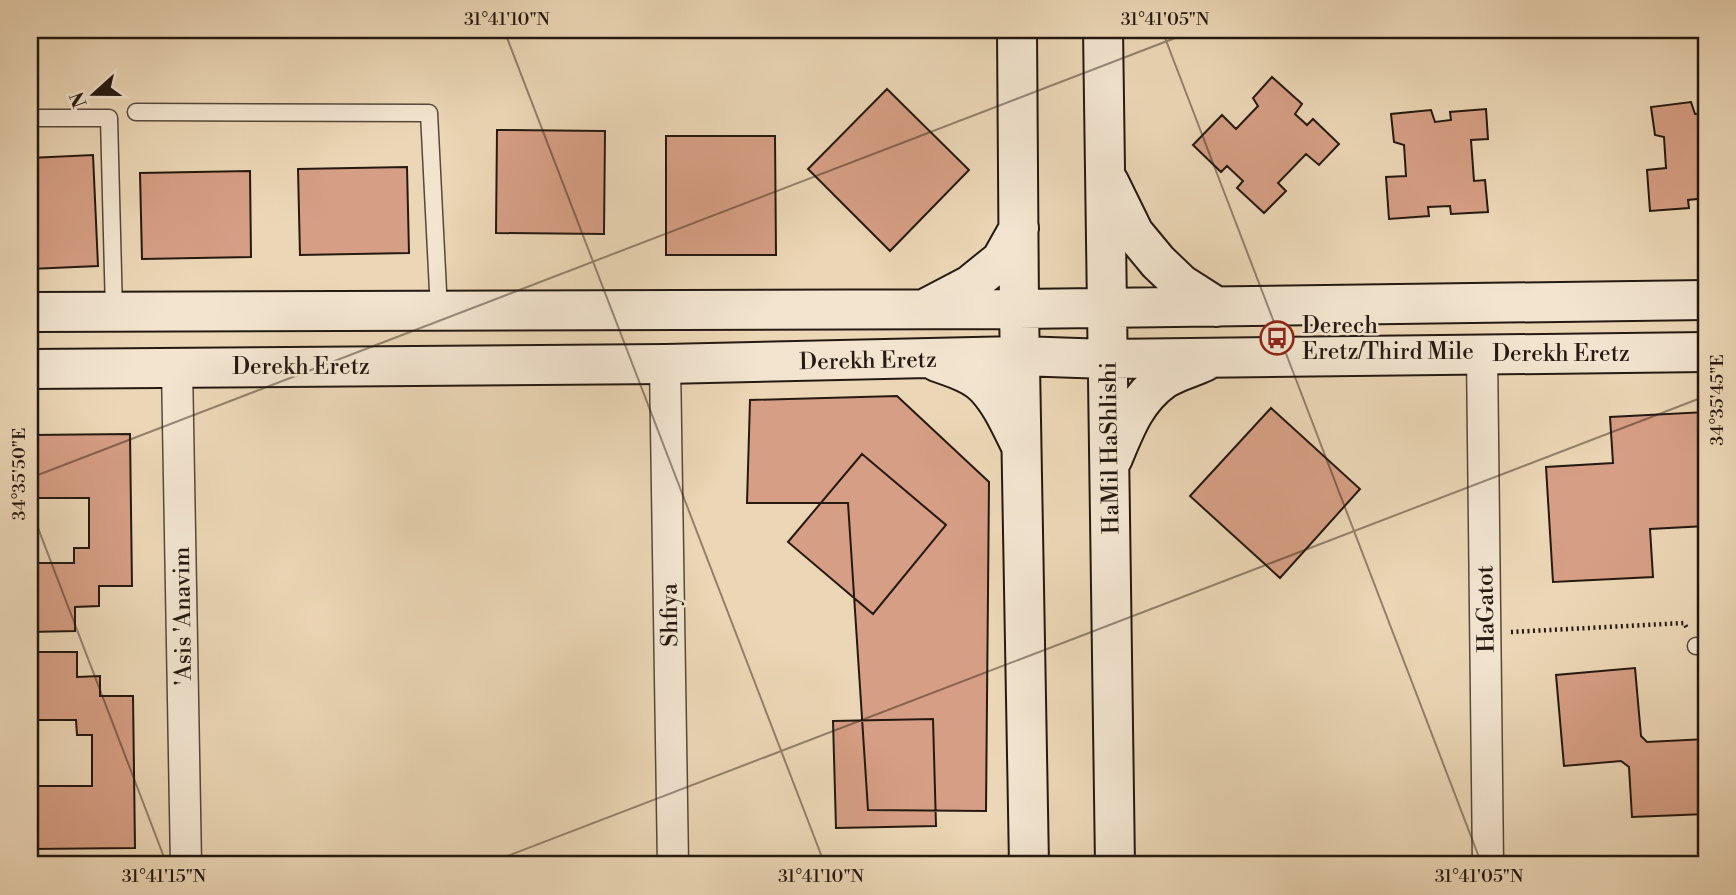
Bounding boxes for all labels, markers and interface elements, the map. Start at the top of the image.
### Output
text: 31°41'10"N [464,8,551,31]
text: 31°41'05"N [1121,8,1210,31]
north arrow [60,60,130,130]
text: N [65,88,93,111]
place label: Derech Eretz/Third Mile [1302,312,1474,366]
bus stop icon: Derech Eretz/Third Mile [1258,319,1296,357]
street label: Derekh Eretz [1492,340,1630,368]
street label: Derekh Eretz [799,346,937,376]
street label: Derekh Eretz [232,353,370,381]
text: 34°35'45"E [1706,354,1729,446]
street label: HaMil HaShlishi [1094,362,1126,534]
text: 34°35'50"E [8,428,31,520]
street label: 'Asis 'Anavim [168,546,198,686]
street label: HaGatot [1471,565,1501,653]
street label: Shfiya [655,583,685,647]
text: 31°41'15"N [122,865,207,888]
text: 31°41'10"N [778,865,865,888]
text: 31°41'05"N [1435,865,1524,888]

